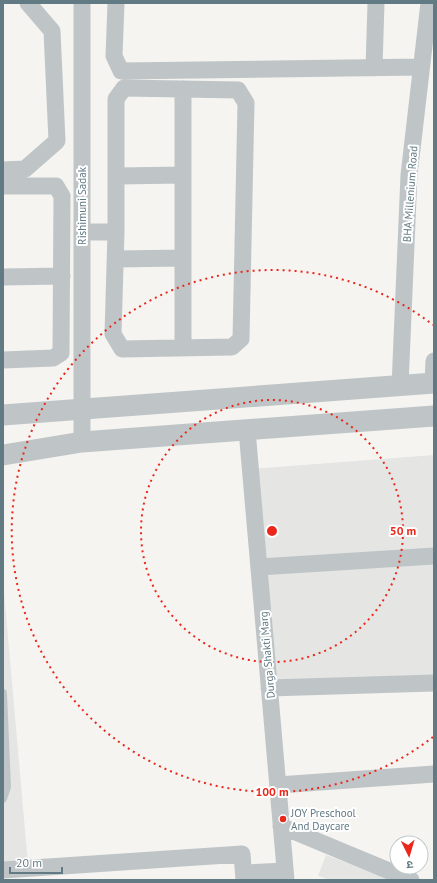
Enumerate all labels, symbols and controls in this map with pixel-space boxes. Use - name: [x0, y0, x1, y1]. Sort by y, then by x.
- street label: BHA Millenium Road: [400, 145, 420, 243]
- street label: Rishimuni Sadak: [75, 166, 89, 245]
- text: 50 m: [390, 523, 416, 538]
- centre of rings: [265, 524, 279, 538]
- street label: Durga Shakti Marg: [256, 611, 278, 699]
- text: 100 m: [255, 784, 289, 799]
- place label: JOY Preschool And Daycare: [290, 806, 357, 833]
- marker: JOY Preschool And Daycare: [278, 814, 288, 824]
- north arrow: [389, 835, 429, 875]
- scale bar: [10, 849, 62, 875]
- text: 20 m: [16, 855, 42, 870]
- text: उ: [405, 858, 414, 872]

